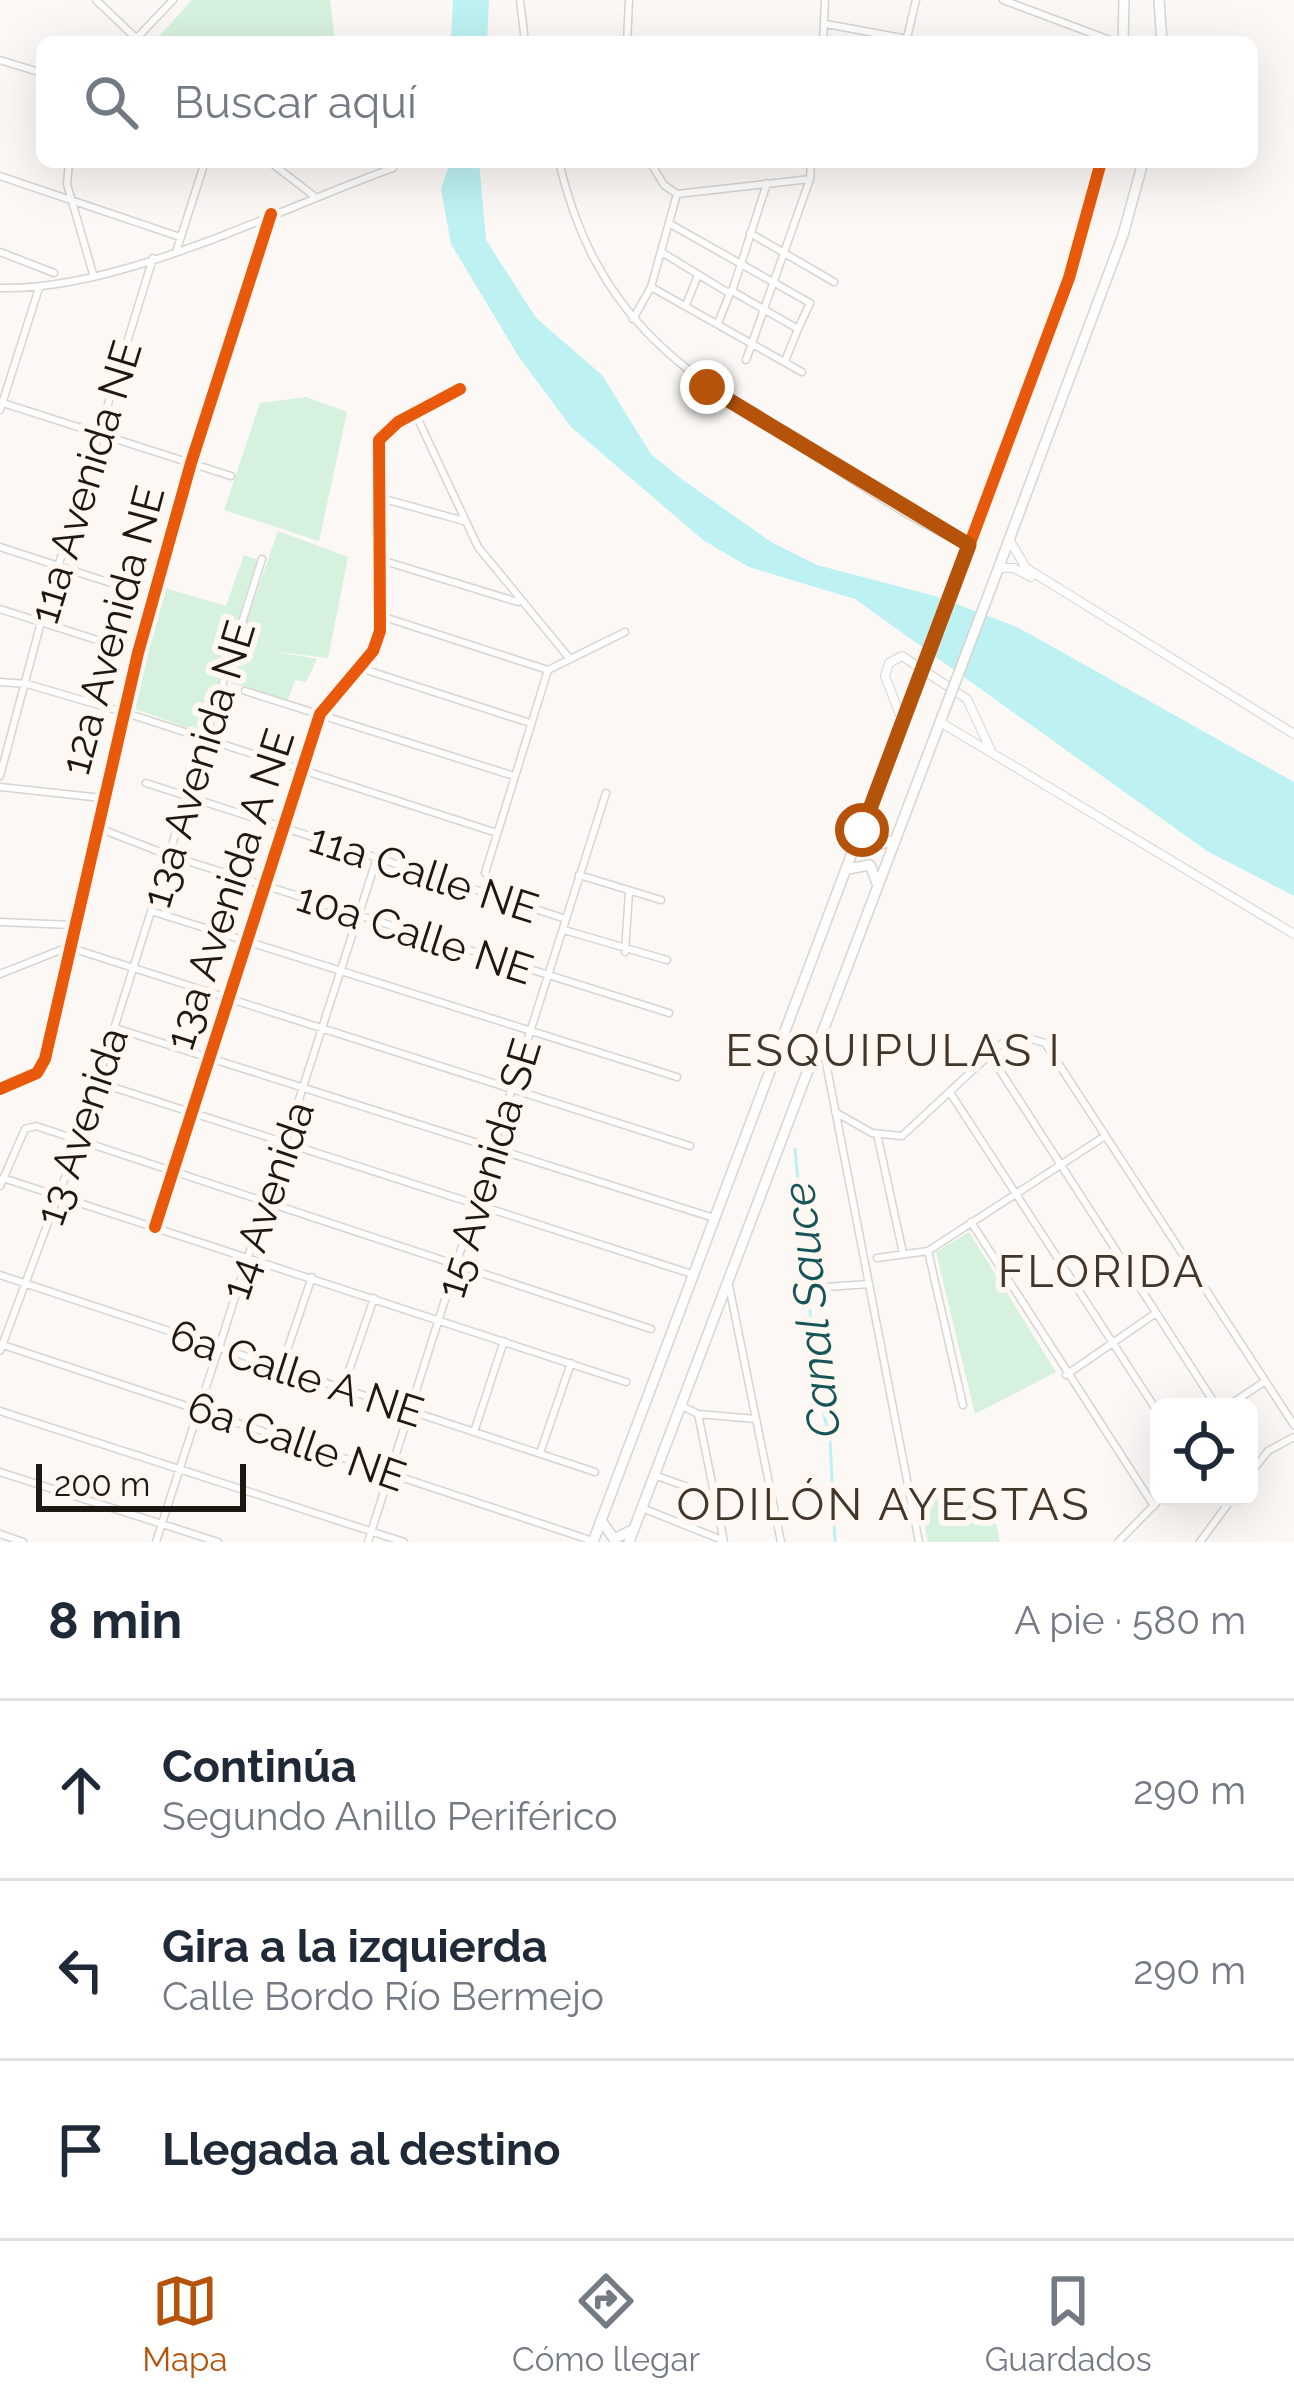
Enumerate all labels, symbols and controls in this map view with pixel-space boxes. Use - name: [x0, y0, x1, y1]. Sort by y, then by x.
- search box: [36, 36, 1258, 168]
- icon: search: [78, 69, 144, 135]
- text: Buscar aquí: [174, 76, 417, 129]
- street label: 11a Avenida NE: [19, 335, 152, 629]
- route end: [680, 360, 734, 414]
- street label: 12a Avenida NE: [50, 480, 175, 780]
- street label: 13a Avenida NE: [132, 615, 265, 913]
- street label: 13a Avenida A NE: [155, 723, 304, 1055]
- route start: [835, 803, 889, 857]
- street label: 11a Calle NE: [303, 813, 544, 933]
- street label: 10a Calle NE: [291, 872, 539, 995]
- street label: 13 Avenida: [25, 1021, 138, 1231]
- district label: ESQUIPULAS I: [725, 1024, 1063, 1077]
- street label: 15 Avenida SE: [426, 1033, 551, 1303]
- street label: 14 Avenida: [211, 1095, 324, 1306]
- water label: Canal Sauce: [772, 1179, 851, 1440]
- district label: FLORIDA: [998, 1245, 1206, 1298]
- street label: 6a Calle A NE: [164, 1309, 430, 1437]
- street label: 6a Calle NE: [182, 1381, 412, 1502]
- map controls: [1150, 1398, 1258, 1506]
- button: locate: [1150, 1398, 1258, 1506]
- scale bar: [36, 1458, 246, 1511]
- text: 200 m: [54, 1465, 150, 1504]
- district label: ODILÓN AYESTAS: [677, 1478, 1091, 1531]
- text: 8 min: [48, 1590, 182, 1650]
- text: A pie · 580 m: [1014, 1597, 1246, 1643]
- text: Continúa: [162, 1740, 357, 1793]
- icon: ahead: [48, 1757, 114, 1823]
- text: 290 m: [1133, 1767, 1246, 1813]
- text: Segundo Anillo Periférico: [162, 1793, 617, 1839]
- text: Gira a la izquierda: [162, 1920, 548, 1973]
- icon: left: [48, 1937, 114, 2003]
- text: 290 m: [1133, 1947, 1246, 1993]
- text: Calle Bordo Río Bermejo: [162, 1973, 604, 2019]
- icon: arrive: [48, 2117, 114, 2183]
- text: Llegada al destino: [162, 2123, 561, 2176]
- tab: Mapa: [142, 2268, 227, 2379]
- tab: Cómo llegar: [512, 2268, 700, 2379]
- tab: Guardados: [985, 2268, 1152, 2379]

